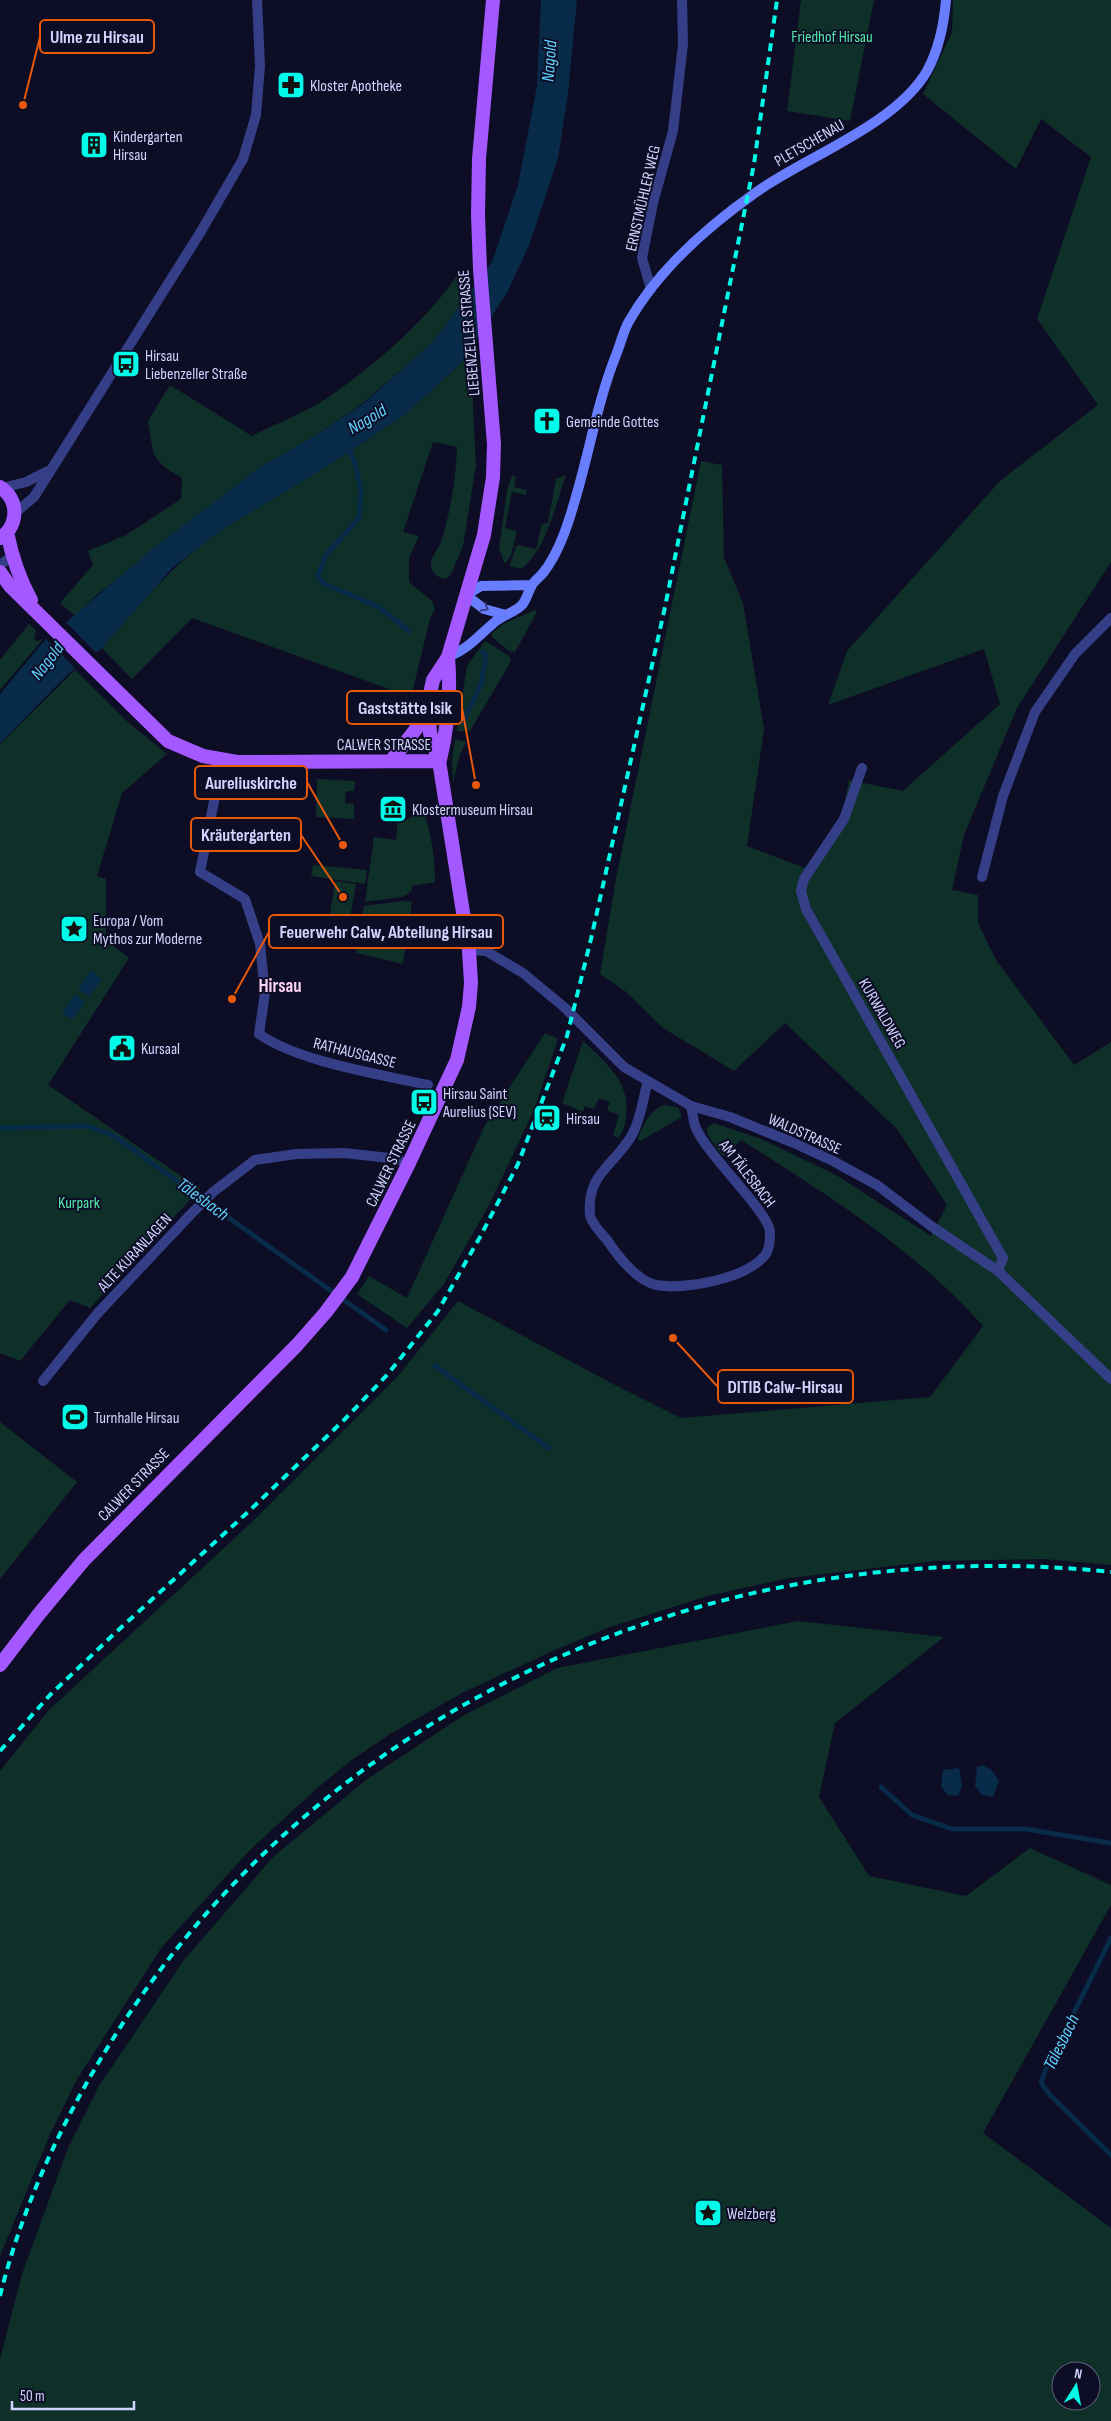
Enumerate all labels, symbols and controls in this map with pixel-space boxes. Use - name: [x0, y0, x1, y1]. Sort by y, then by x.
- callout: Ulme zu Hirsau: [40, 20, 154, 53]
- text: Ulme zu Hirsau: [50, 27, 144, 48]
- park label: Friedhof Hirsau: [791, 28, 873, 47]
- water label: Nagold: [538, 39, 561, 82]
- pharmacy icon: Kloster Apotheke: [276, 70, 306, 100]
- place label: Kloster Apotheke: [310, 77, 402, 96]
- street label: PLETSCHENAU: [771, 116, 848, 171]
- place label: Kindergarten Hirsau: [113, 128, 183, 165]
- building icon: Kindergarten Hirsau: [79, 130, 109, 160]
- street label: ERNSTMÜHLER WEG: [622, 143, 665, 253]
- street label: LIEBENZELLER STRASSE: [455, 269, 484, 397]
- place label: Hirsau Liebenzeller Straße: [145, 347, 247, 384]
- bus stop icon: Hirsau Liebenzeller Straße: [111, 349, 141, 379]
- water label: Nagold: [344, 399, 391, 439]
- church icon: Gemeinde Gottes: [532, 406, 562, 436]
- place label: Gemeinde Gottes: [566, 413, 659, 432]
- one-way arrow: [479, 602, 488, 612]
- water label: Nagold: [26, 638, 69, 684]
- callout: Gaststätte Isik: [347, 691, 462, 724]
- text: Gaststätte Isik: [358, 698, 453, 719]
- street label: CALWER STRASSE: [337, 736, 431, 755]
- callout: Aureliuskirche: [195, 766, 307, 799]
- text: Aureliuskirche: [204, 773, 297, 794]
- museum icon: Klostermuseum Hirsau: [378, 794, 408, 824]
- place label: Klostermuseum Hirsau: [412, 801, 533, 820]
- callout: Kräutergarten: [191, 818, 301, 851]
- text: Kräutergarten: [201, 825, 291, 846]
- place label: Europa / Vom Mythos zur Moderne: [93, 912, 202, 949]
- place icon: Europa / Vom Mythos zur Moderne: [59, 914, 89, 944]
- callout: Feuerwehr Calw, Abteilung Hirsau: [269, 915, 503, 948]
- text: Feuerwehr Calw, Abteilung Hirsau: [279, 922, 493, 943]
- district label: Hirsau: [258, 975, 302, 998]
- street label: KURWALDWEG: [854, 975, 909, 1052]
- public building icon: Kursaal: [107, 1033, 137, 1063]
- street label: RATHAUSGASSE: [311, 1034, 398, 1073]
- place label: Kursaal: [141, 1040, 180, 1059]
- place label: Hirsau Saint Aurelius (SEV): [442, 1085, 516, 1122]
- bus stop icon: Hirsau Saint Aurelius (SEV): [409, 1087, 439, 1117]
- station icon: Hirsau: [532, 1103, 562, 1133]
- place label: Hirsau: [566, 1110, 600, 1129]
- street label: WALDSTRASSE: [765, 1110, 844, 1159]
- street label: CALWER STRASSE: [362, 1117, 421, 1210]
- street label: AM TÄLESBACH: [714, 1136, 779, 1212]
- water label: Tälesbach: [173, 1174, 233, 1226]
- park label: Kurpark: [58, 1194, 100, 1213]
- street label: ALTE KURANLAGEN: [93, 1210, 176, 1297]
- callout: DITIB Calw-Hirsau: [718, 1370, 853, 1403]
- text: DITIB Calw-Hirsau: [727, 1377, 843, 1398]
- sports icon: Turnhalle Hirsau: [60, 1402, 90, 1432]
- place label: Turnhalle Hirsau: [94, 1409, 179, 1428]
- street label: CALWER STRASSE: [94, 1445, 174, 1526]
- water label: Tälesbach: [1039, 2011, 1084, 2073]
- place icon: Welzberg: [693, 2198, 723, 2228]
- place label: Welzberg: [727, 2205, 776, 2224]
- north arrow: [1051, 2361, 1101, 2411]
- text: N: [1073, 2365, 1084, 2383]
- scale bar: [12, 2378, 135, 2410]
- text: 50 m: [20, 2387, 45, 2406]

